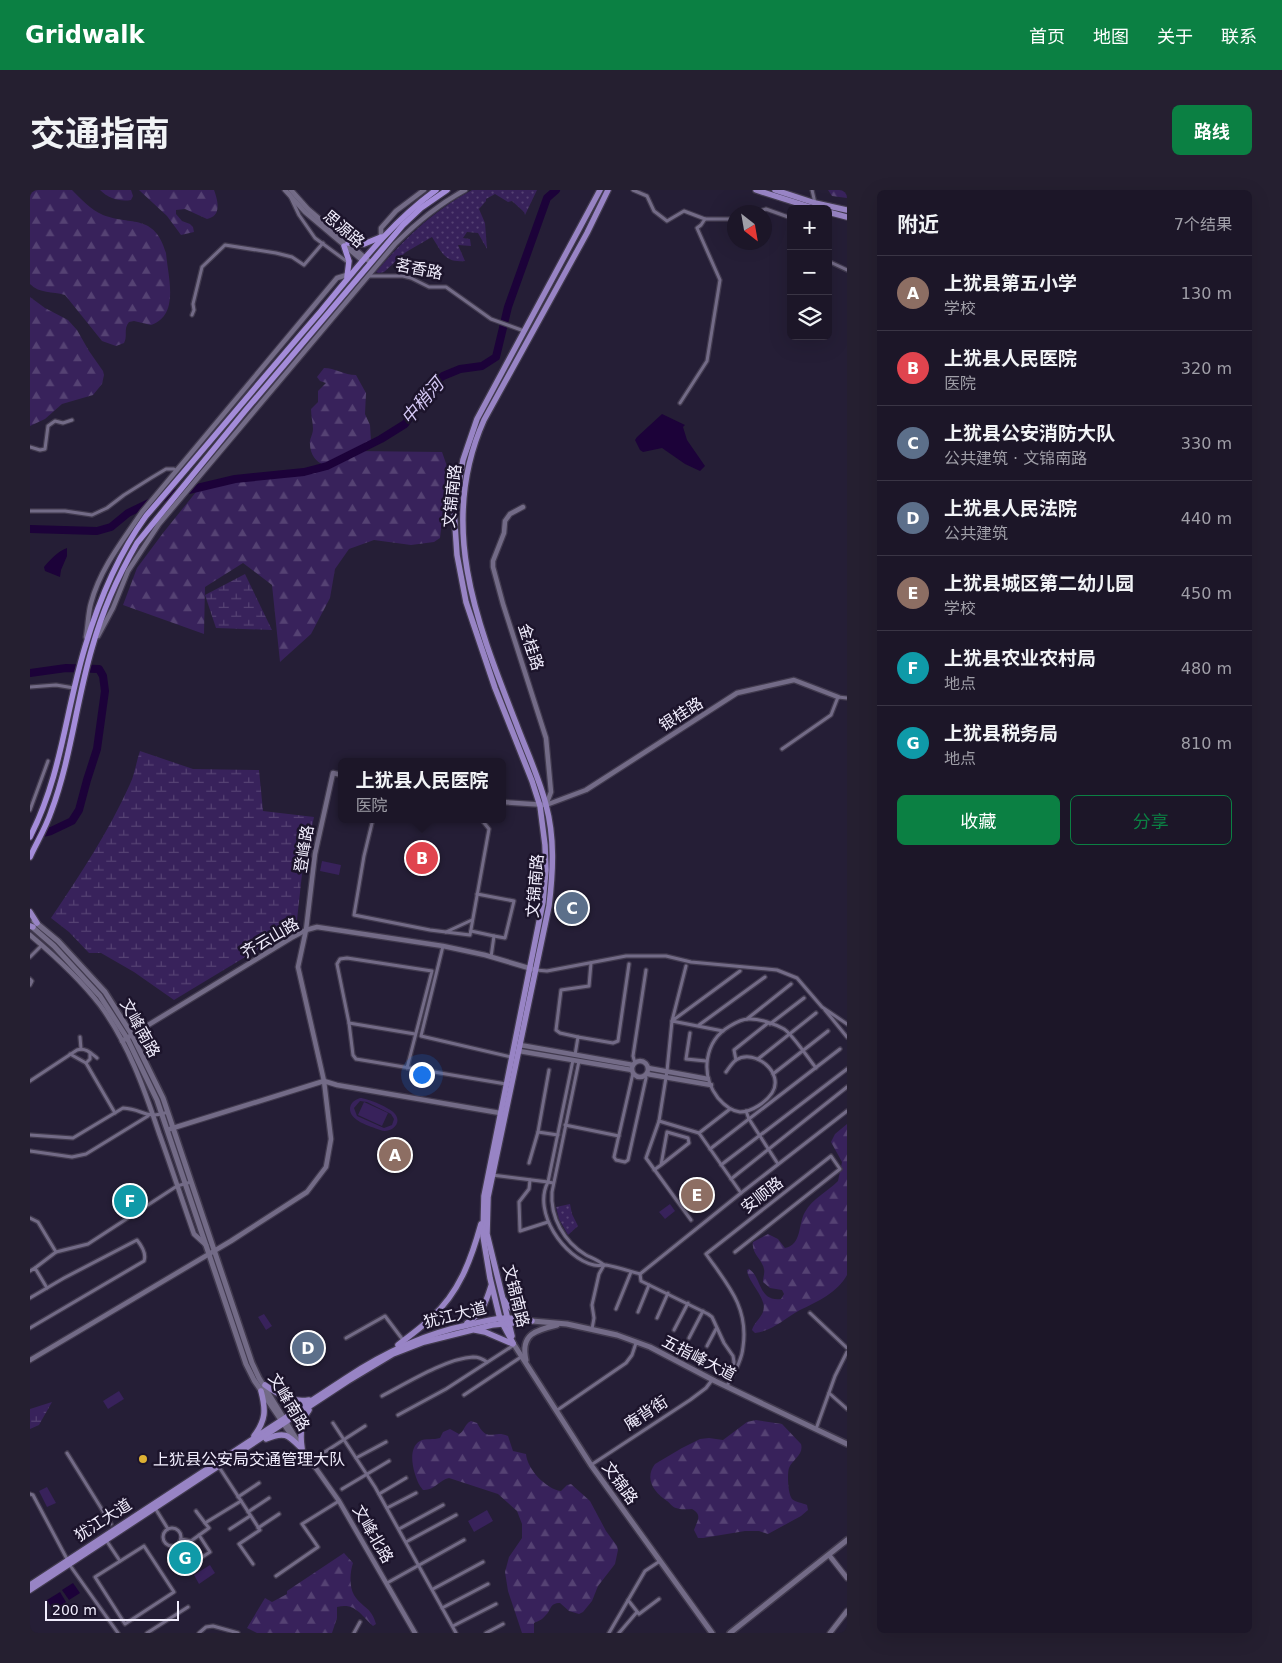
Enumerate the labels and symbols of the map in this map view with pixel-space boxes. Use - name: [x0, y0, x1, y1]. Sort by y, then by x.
- north arrow: [727, 205, 772, 250]
- street label: 思源路: [320, 206, 368, 252]
- street label: 茗香路: [394, 255, 444, 283]
- water label: 中稍河: [396, 371, 450, 428]
- street label: 文锦南路: [439, 463, 465, 529]
- street label: 金桂路: [515, 621, 547, 673]
- street label: 银桂路: [656, 693, 706, 735]
- street label: 登峰路: [291, 824, 317, 874]
- pin: B: [406, 839, 438, 877]
- street label: 文锦南路: [523, 853, 547, 919]
- pin: C: [556, 889, 588, 927]
- street label: 齐云山路: [238, 914, 302, 962]
- street label: 文峰南路: [116, 995, 164, 1061]
- your location: [409, 1062, 435, 1088]
- pin: A: [379, 1136, 411, 1174]
- street label: 安顺路: [737, 1173, 787, 1217]
- pin: E: [681, 1176, 713, 1214]
- pin: F: [114, 1182, 146, 1220]
- street label: 文锦南路: [499, 1263, 533, 1329]
- street label: 犹江大道: [422, 1298, 488, 1332]
- pin: D: [292, 1329, 324, 1367]
- street label: 五指峰大道: [659, 1331, 739, 1385]
- street label: 文峰南路: [264, 1370, 314, 1434]
- street label: 庵背街: [621, 1392, 671, 1434]
- place label: 上犹县公安局交通管理大队: [153, 1450, 345, 1469]
- marker: 上犹县公安局交通管理大队: [137, 1453, 149, 1465]
- street label: 文锦路: [598, 1458, 642, 1508]
- street label: 犹江大道: [71, 1495, 135, 1545]
- street label: 文峰北路: [349, 1502, 397, 1566]
- pin: G: [169, 1539, 201, 1577]
- scale bar: [45, 1598, 179, 1621]

